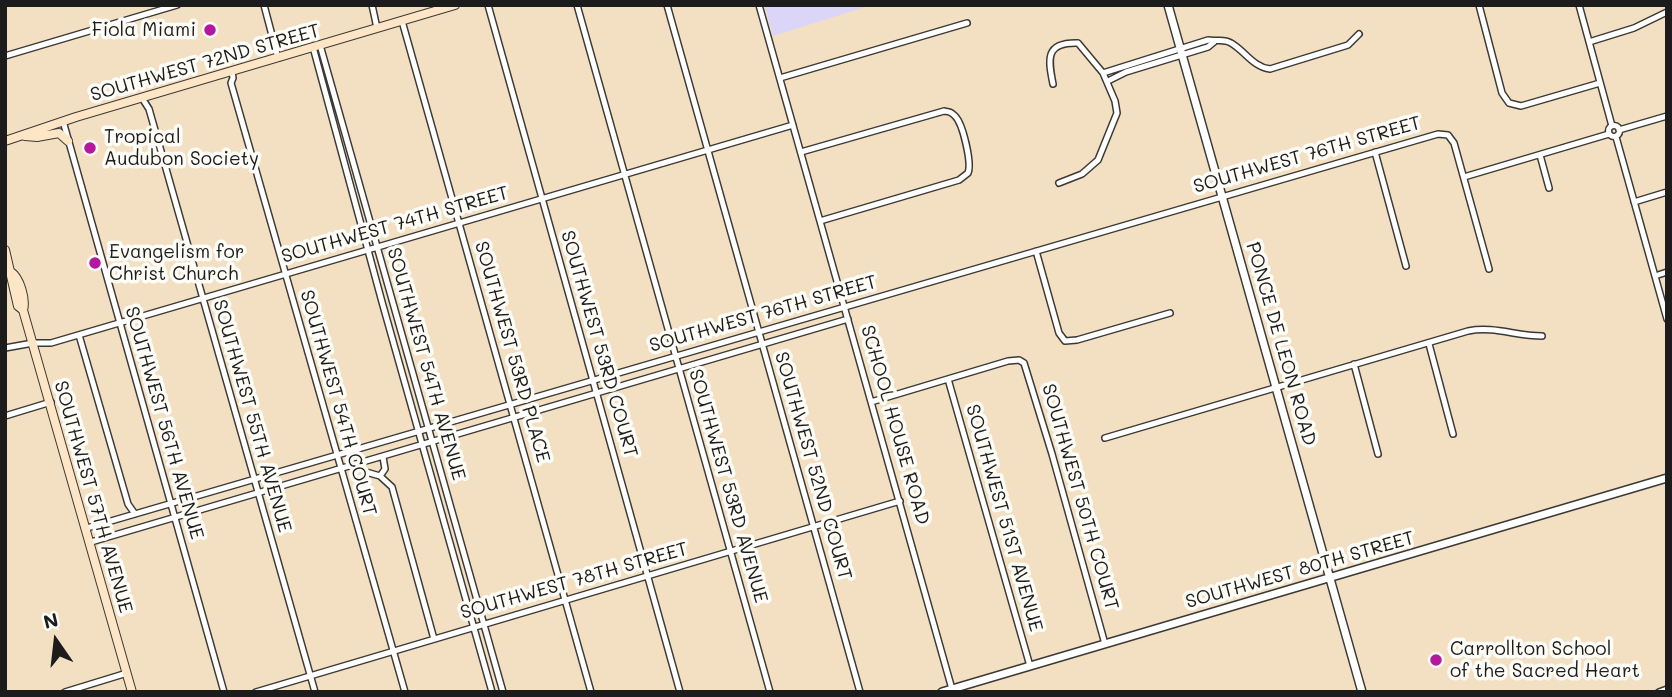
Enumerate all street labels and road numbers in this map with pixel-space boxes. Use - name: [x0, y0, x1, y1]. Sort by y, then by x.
- street label: SOUTHWEST 72ND STREET: [88, 19, 322, 107]
- street label: SOUTHWEST 76TH STREET: [1191, 112, 1423, 198]
- street label: SOUTHWEST 74TH STREET: [279, 182, 511, 268]
- street label: SOUTHWEST 53RD COURT: [556, 228, 642, 460]
- street label: SOUTHWEST 53RD PLACE: [469, 239, 555, 465]
- street label: PONCE DE LEON ROAD: [1241, 240, 1321, 448]
- street label: SOUTHWEST 54TH AVENUE: [382, 245, 470, 483]
- street label: SOUTHWEST 76TH STREET: [647, 271, 879, 357]
- street label: SOUTHWEST 54TH COURT: [295, 287, 381, 519]
- street label: SOUTHWEST 55TH AVENUE: [208, 297, 296, 535]
- street label: SOUTHWEST 56TH AVENUE: [120, 304, 208, 542]
- street label: SCHOOL HOUSE ROAD: [856, 323, 934, 527]
- street label: SOUTHWEST 52ND COURT: [769, 349, 857, 583]
- street label: SOUTHWEST 53RD AVENUE: [684, 367, 772, 605]
- street label: SOUTHWEST 57TH AVENUE: [49, 378, 137, 616]
- street label: SOUTHWEST 50TH COURT: [1037, 381, 1123, 613]
- street label: SOUTHWEST 51ST AVENUE: [961, 402, 1047, 634]
- street label: SOUTHWEST 80TH STREET: [1183, 526, 1417, 614]
- street label: SOUTHWEST 78TH STREET: [458, 538, 690, 624]

